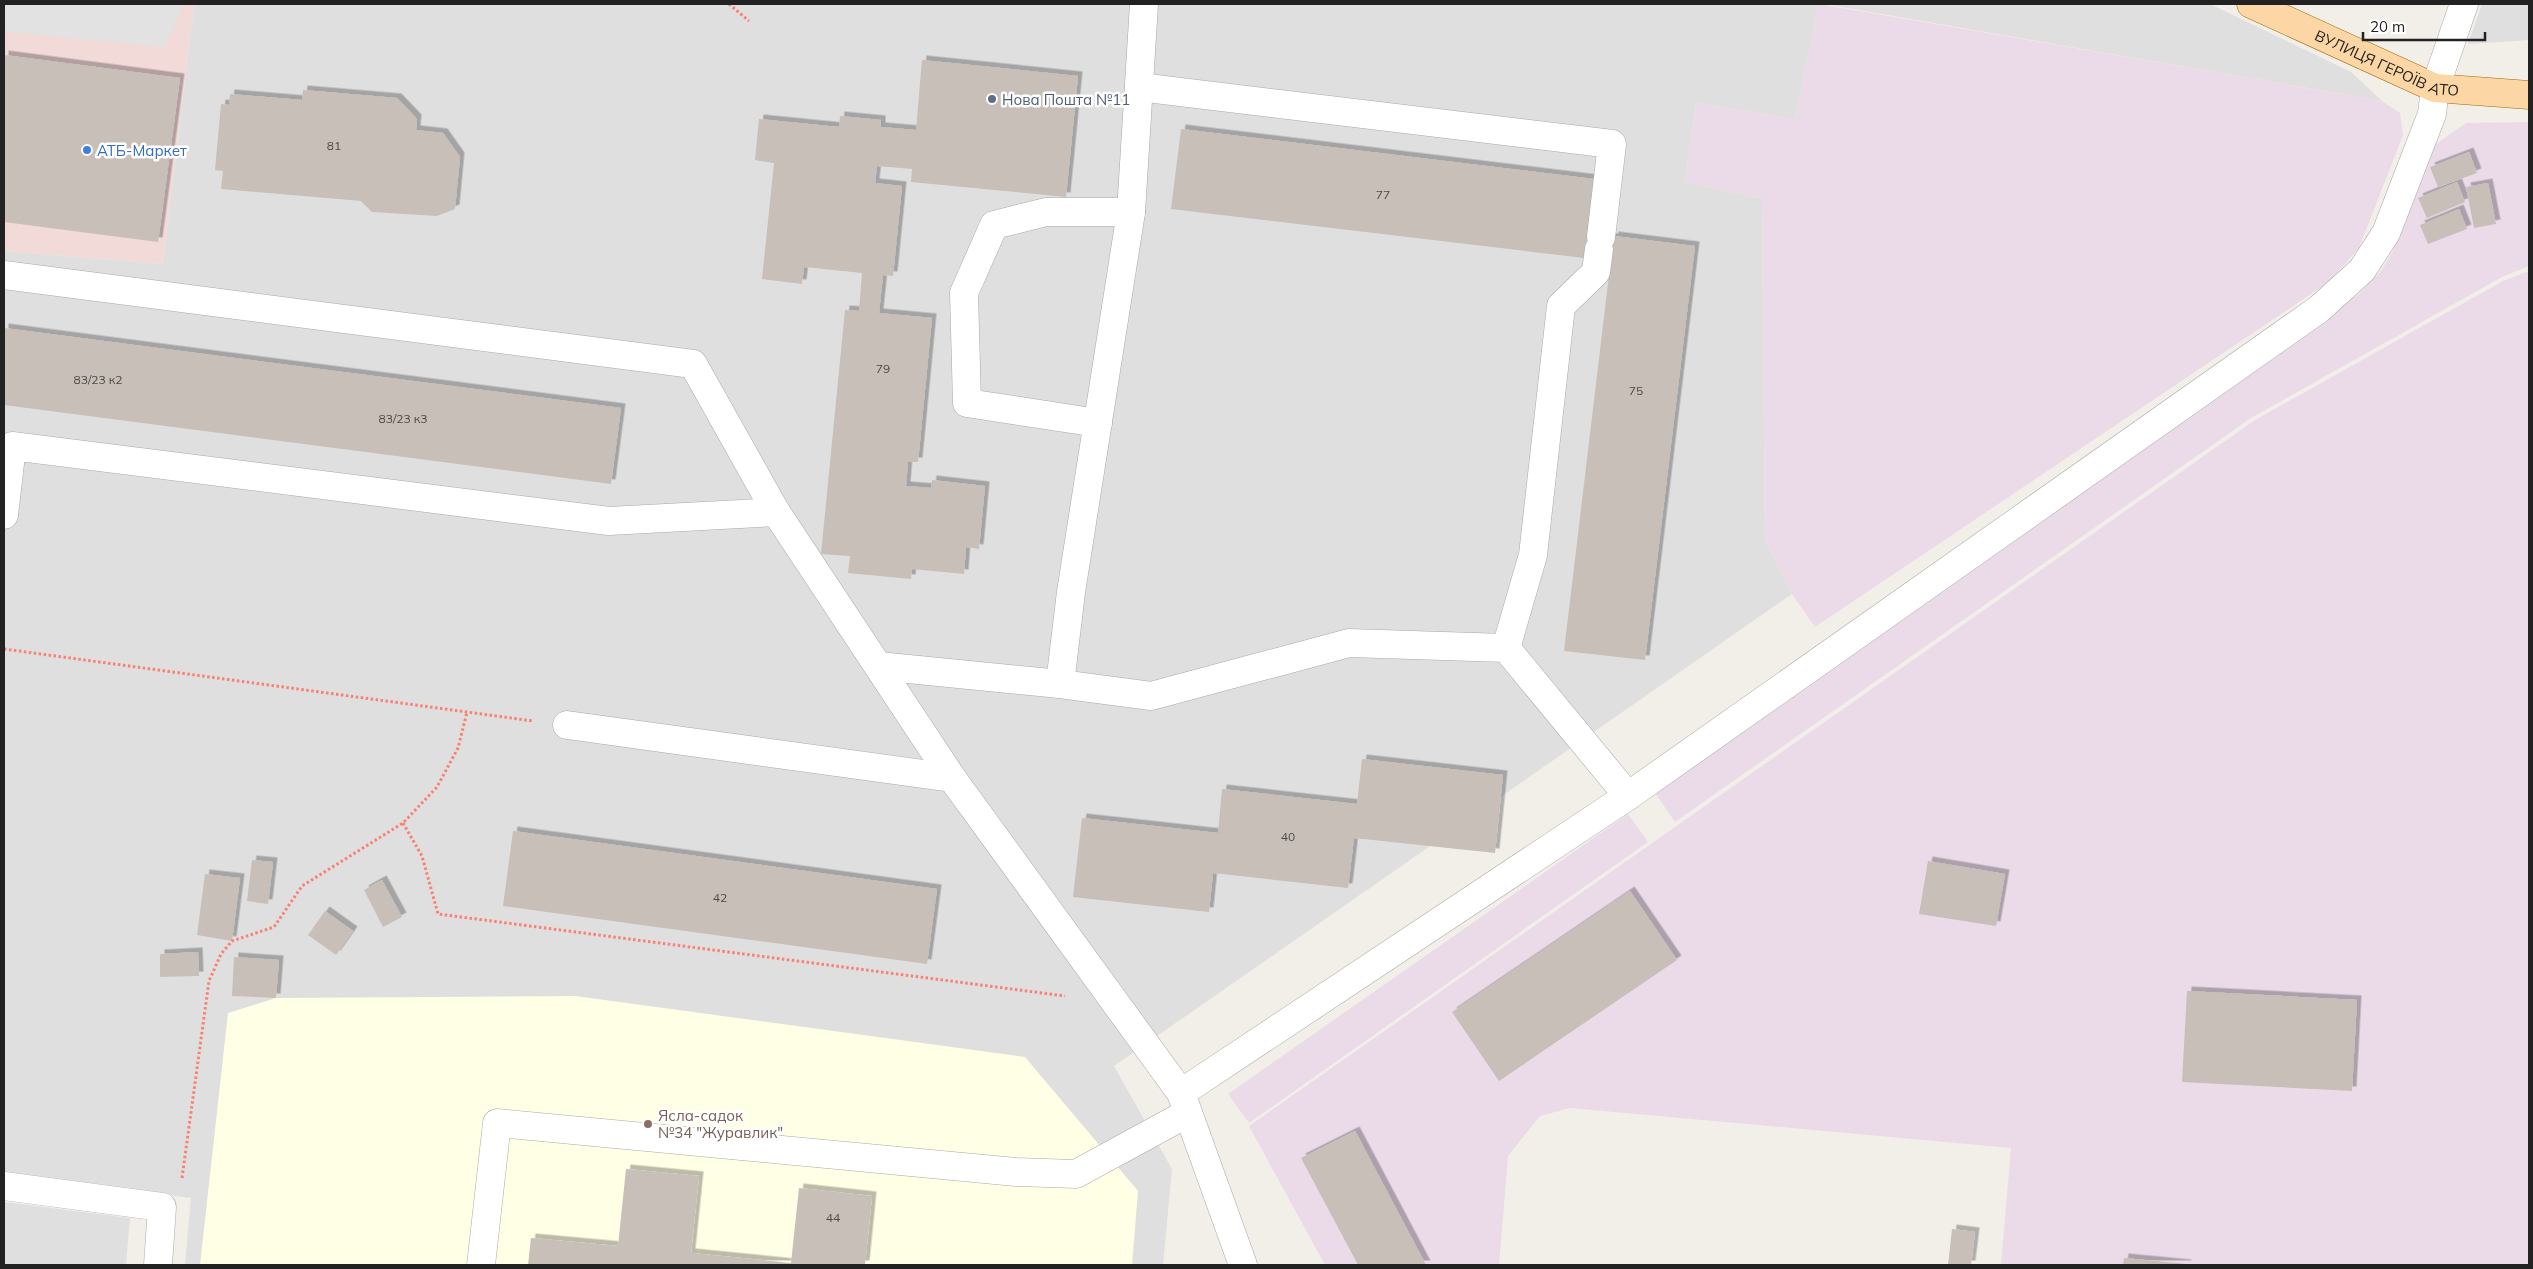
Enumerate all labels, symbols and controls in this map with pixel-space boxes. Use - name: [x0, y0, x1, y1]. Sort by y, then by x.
- scale bar: [2363, 10, 2486, 42]
- text: 20 m: [2370, 17, 2405, 36]
- street label: ВУЛИЦЯ ГЕРОЇВ АТО: [2312, 25, 2460, 99]
- place label: Нова Пошта №11: [1002, 90, 1130, 109]
- marker: Нова Пошта №11: [986, 93, 998, 105]
- house number: 81: [327, 138, 341, 153]
- place label: АТБ-Маркет: [97, 141, 187, 160]
- marker: АТБ-Маркет: [81, 144, 93, 156]
- house number: 77: [1376, 187, 1390, 202]
- house number: 79: [876, 361, 890, 376]
- house number: 83/23 к2: [73, 372, 123, 387]
- house number: 75: [1629, 383, 1643, 398]
- house number: 83/23 к3: [378, 411, 428, 426]
- house number: 40: [1281, 829, 1295, 844]
- house number: 42: [713, 890, 727, 905]
- place label: Ясла-садок №34 "Журавлик": [658, 1106, 783, 1142]
- marker: Ясла-садок №34 "Журавлик": [642, 1118, 654, 1130]
- house number: 44: [826, 1210, 840, 1225]

